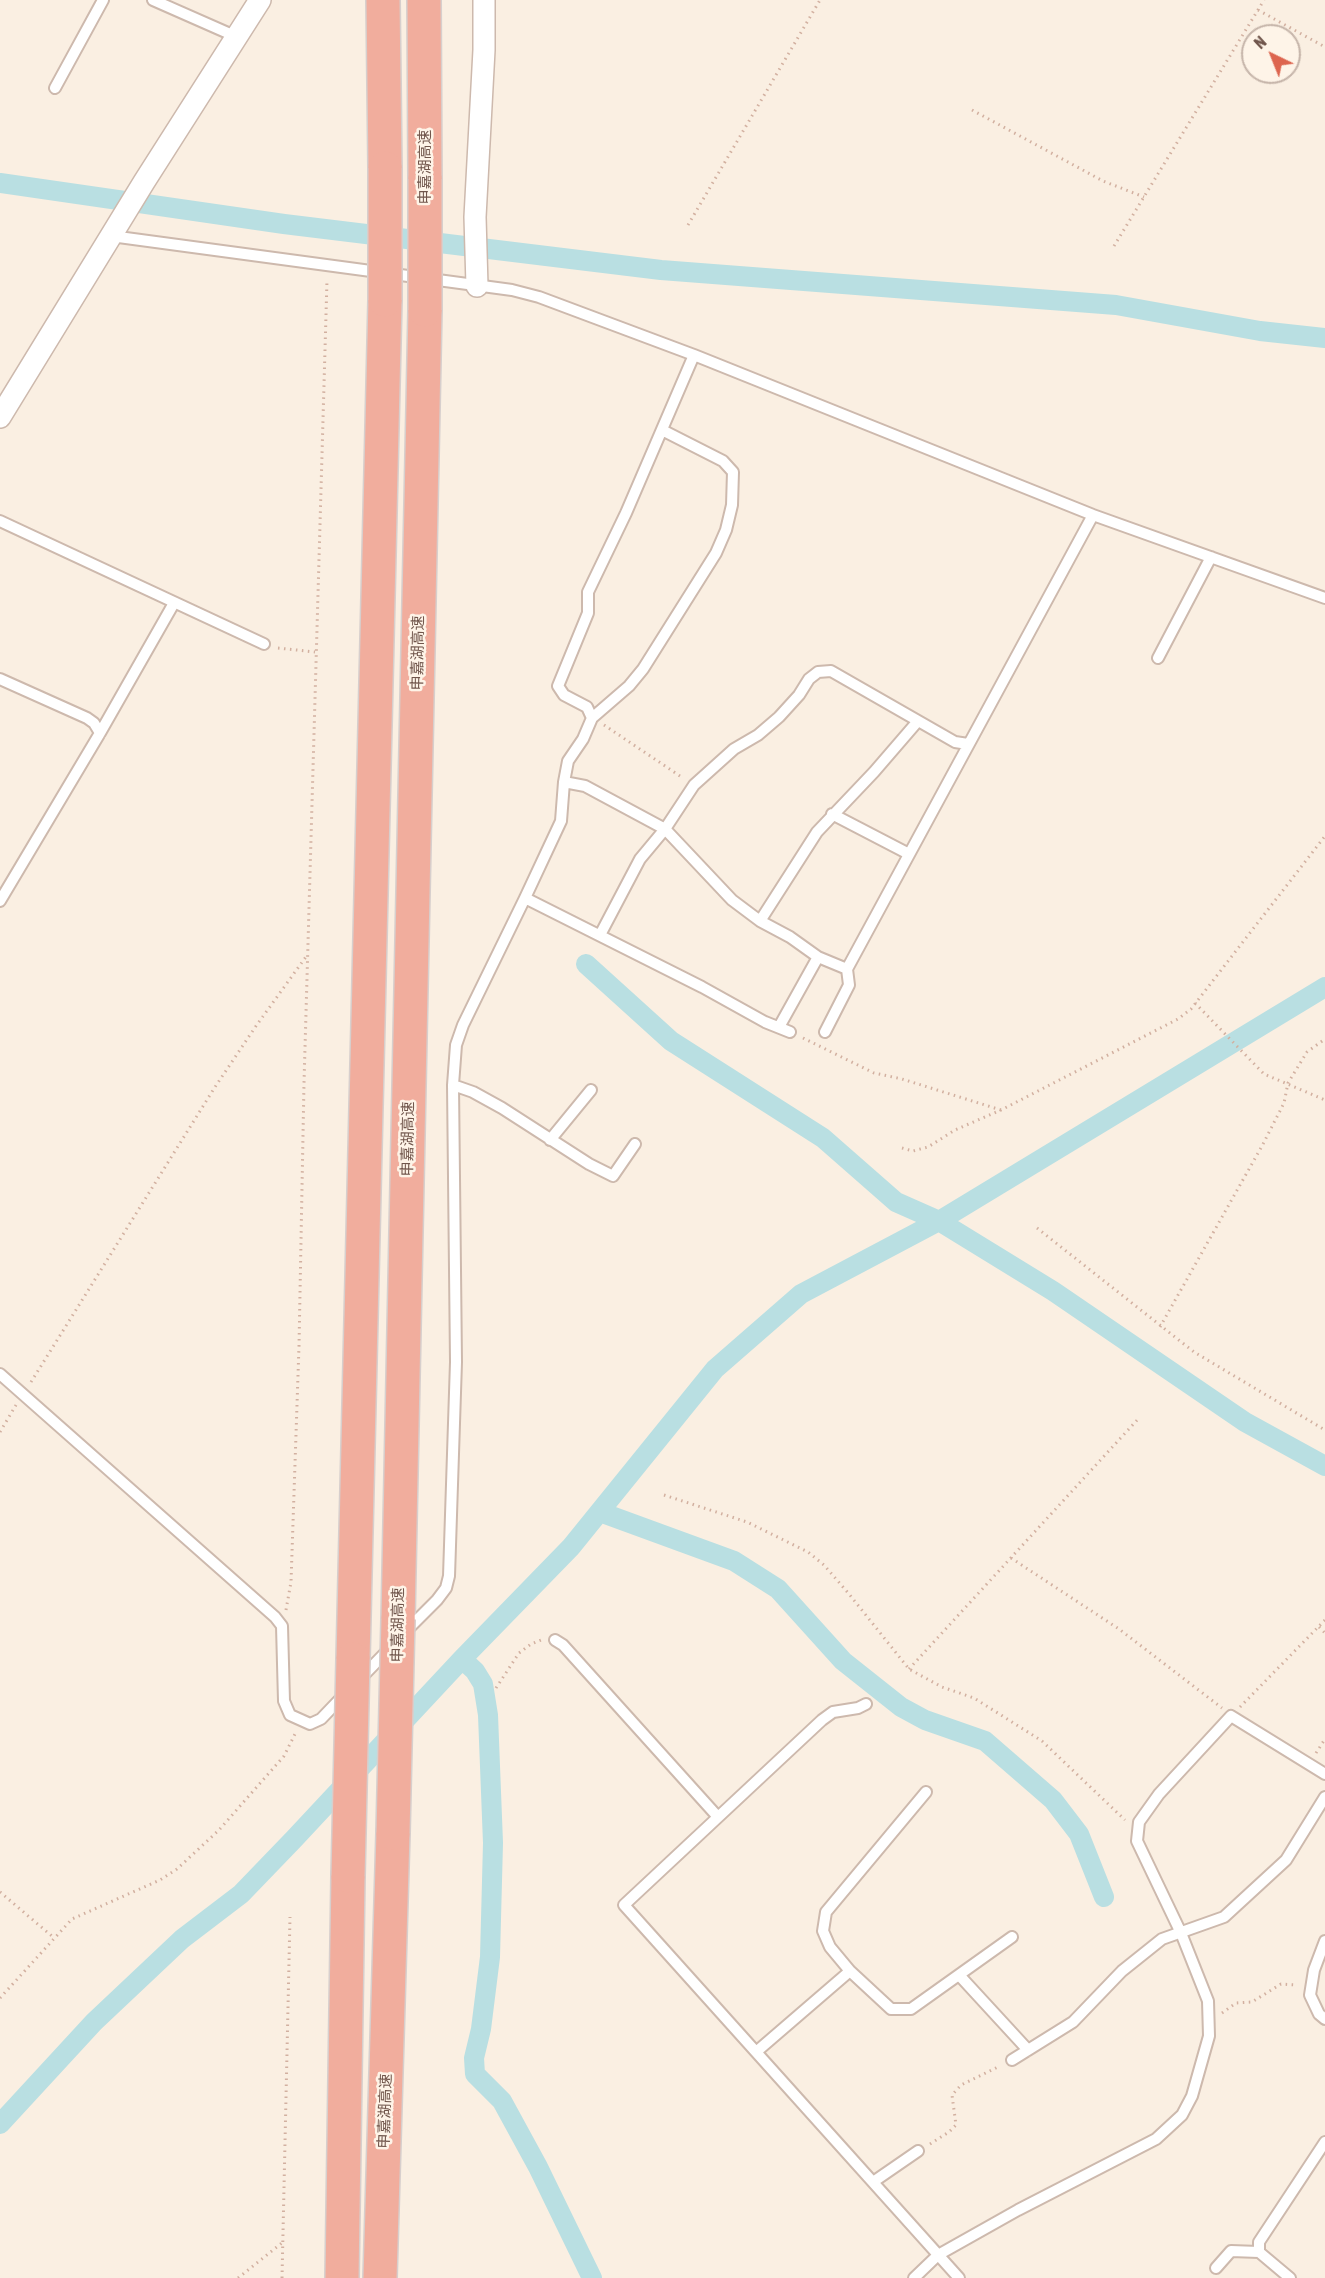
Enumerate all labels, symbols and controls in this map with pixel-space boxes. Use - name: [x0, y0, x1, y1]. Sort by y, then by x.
- north arrow: [1241, 24, 1301, 84]
- text: N: [1250, 32, 1270, 52]
- street label: 申嘉湖高速: [416, 130, 434, 204]
- street label: 申嘉湖高速: [408, 615, 428, 691]
- street label: 申嘉湖高速: [398, 1101, 418, 1177]
- street label: 申嘉湖高速: [388, 1587, 408, 1663]
- street label: 申嘉湖高速: [375, 2073, 395, 2149]

